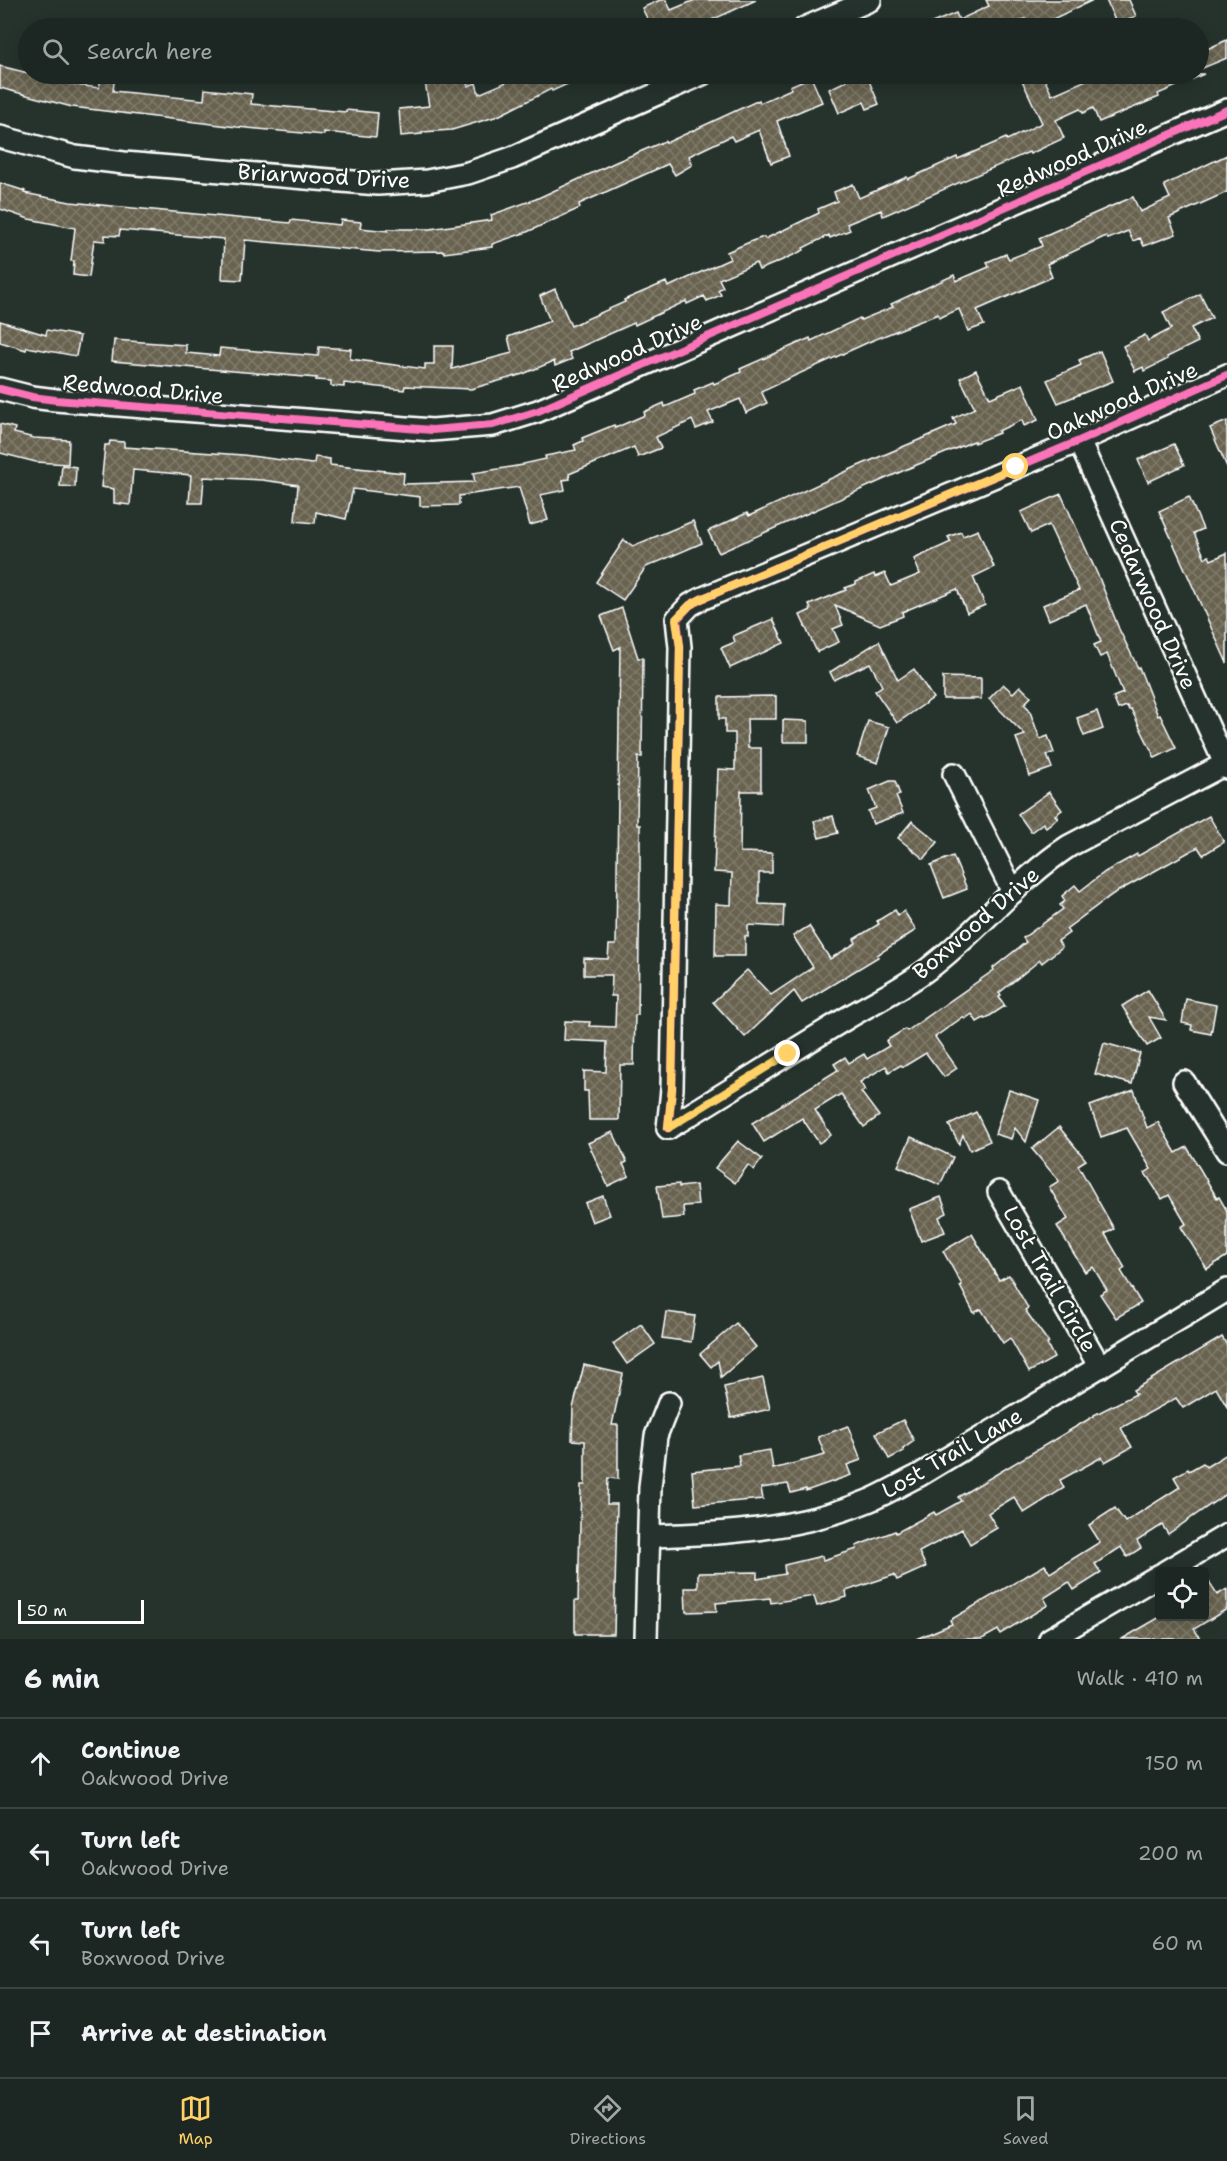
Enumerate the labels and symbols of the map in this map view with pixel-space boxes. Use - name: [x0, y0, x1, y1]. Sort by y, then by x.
- street label: Redwood Drive: [992, 112, 1152, 204]
- street label: Briarwood Drive: [237, 157, 411, 195]
- street label: Redwood Drive: [547, 307, 707, 399]
- street label: Oakwood Drive: [1042, 355, 1202, 447]
- street label: Redwood Drive: [61, 368, 225, 410]
- route start: [1002, 453, 1028, 479]
- street label: Cedarwood Drive: [1102, 514, 1204, 694]
- street label: Boxwood Drive: [907, 860, 1045, 986]
- route end: [774, 1040, 800, 1066]
- street label: Lost Trail Circle: [996, 1200, 1104, 1358]
- street label: Lost Trail Lane: [876, 1401, 1028, 1505]
- scale bar: [18, 1597, 144, 1624]

